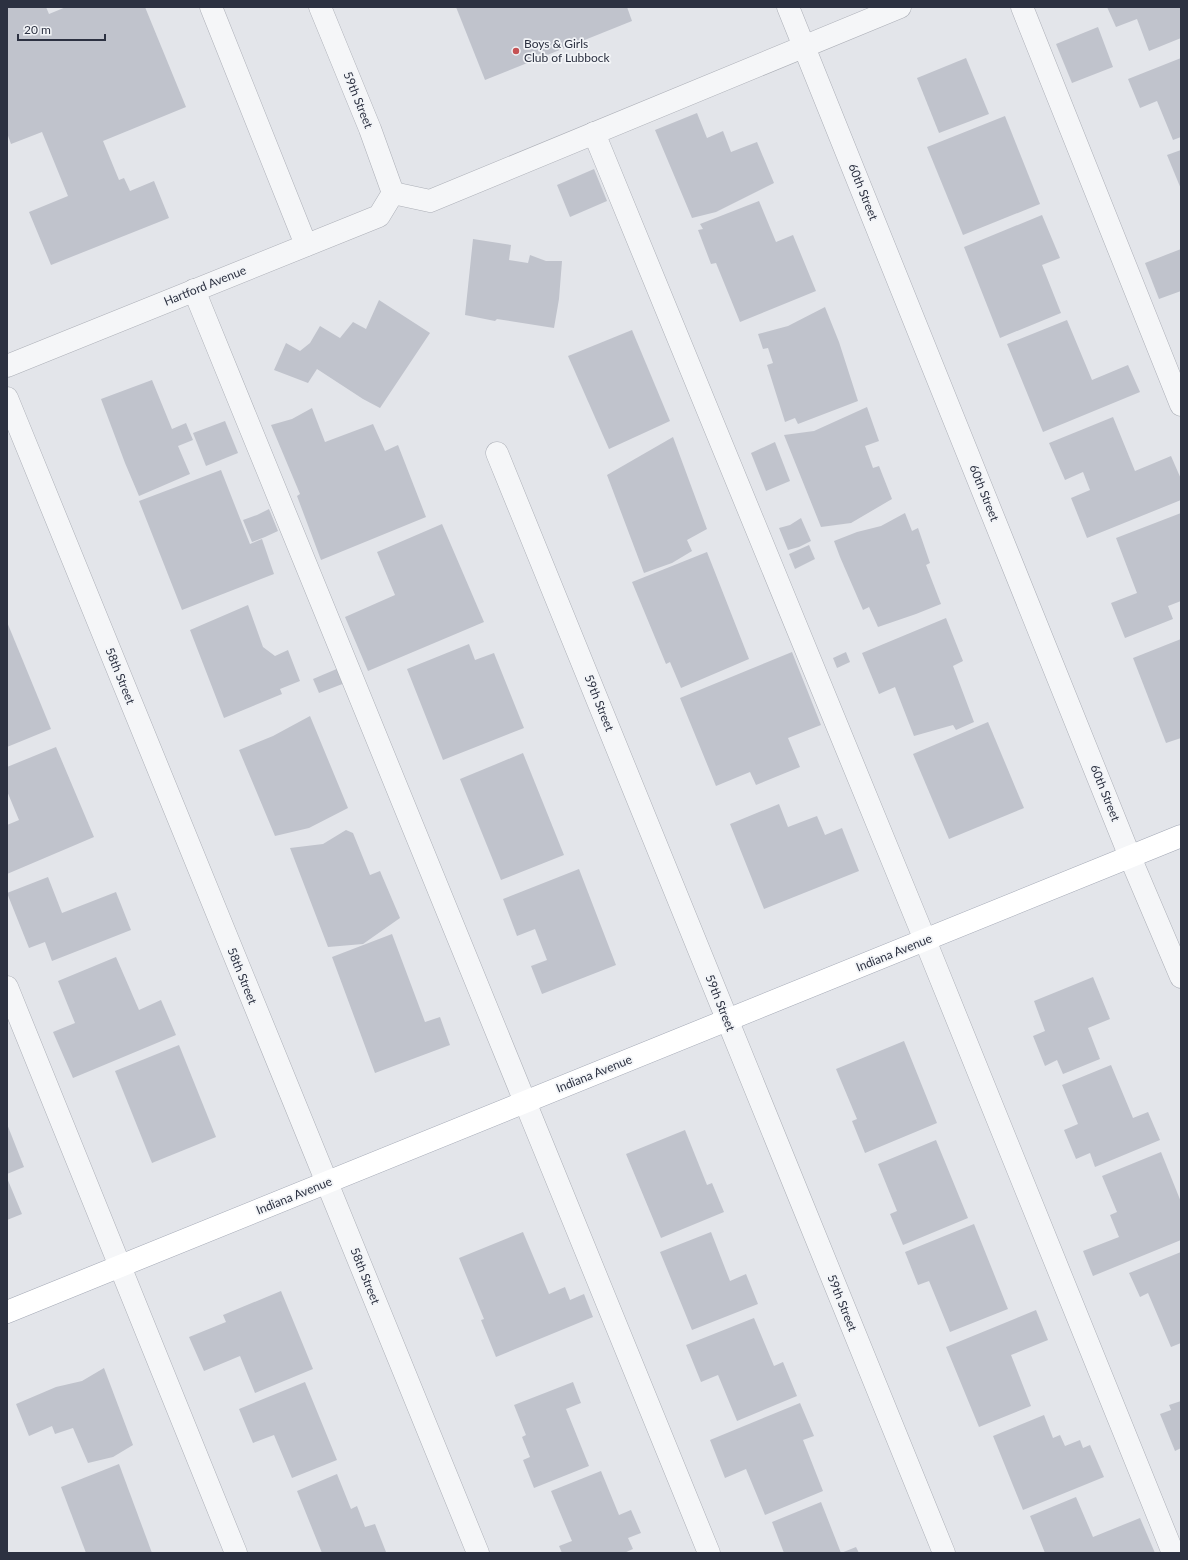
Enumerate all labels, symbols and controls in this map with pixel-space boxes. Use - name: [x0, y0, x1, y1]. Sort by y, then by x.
- scale bar: [18, 16, 105, 42]
- text: 20 m: [24, 22, 51, 37]
- place label: Boys & Girls Club of Lubbock: [524, 36, 611, 65]
- marker: Boys & Girls Club of Lubbock: [511, 46, 521, 56]
- street label: 59th Street: [340, 69, 377, 131]
- street label: 60th Street: [845, 161, 882, 223]
- street label: Hartford Avenue: [161, 262, 248, 309]
- street label: 60th Street: [966, 462, 1003, 524]
- street label: 58th Street: [102, 645, 139, 707]
- street label: 59th Street: [581, 672, 618, 734]
- street label: 60th Street: [1087, 762, 1124, 824]
- street label: Indiana Avenue: [854, 930, 934, 975]
- street label: 58th Street: [224, 945, 261, 1007]
- street label: 59th Street: [702, 972, 739, 1034]
- street label: Indiana Avenue: [554, 1051, 634, 1096]
- street label: Indiana Avenue: [254, 1173, 334, 1218]
- street label: 58th Street: [347, 1245, 384, 1307]
- street label: 59th Street: [824, 1272, 861, 1334]

